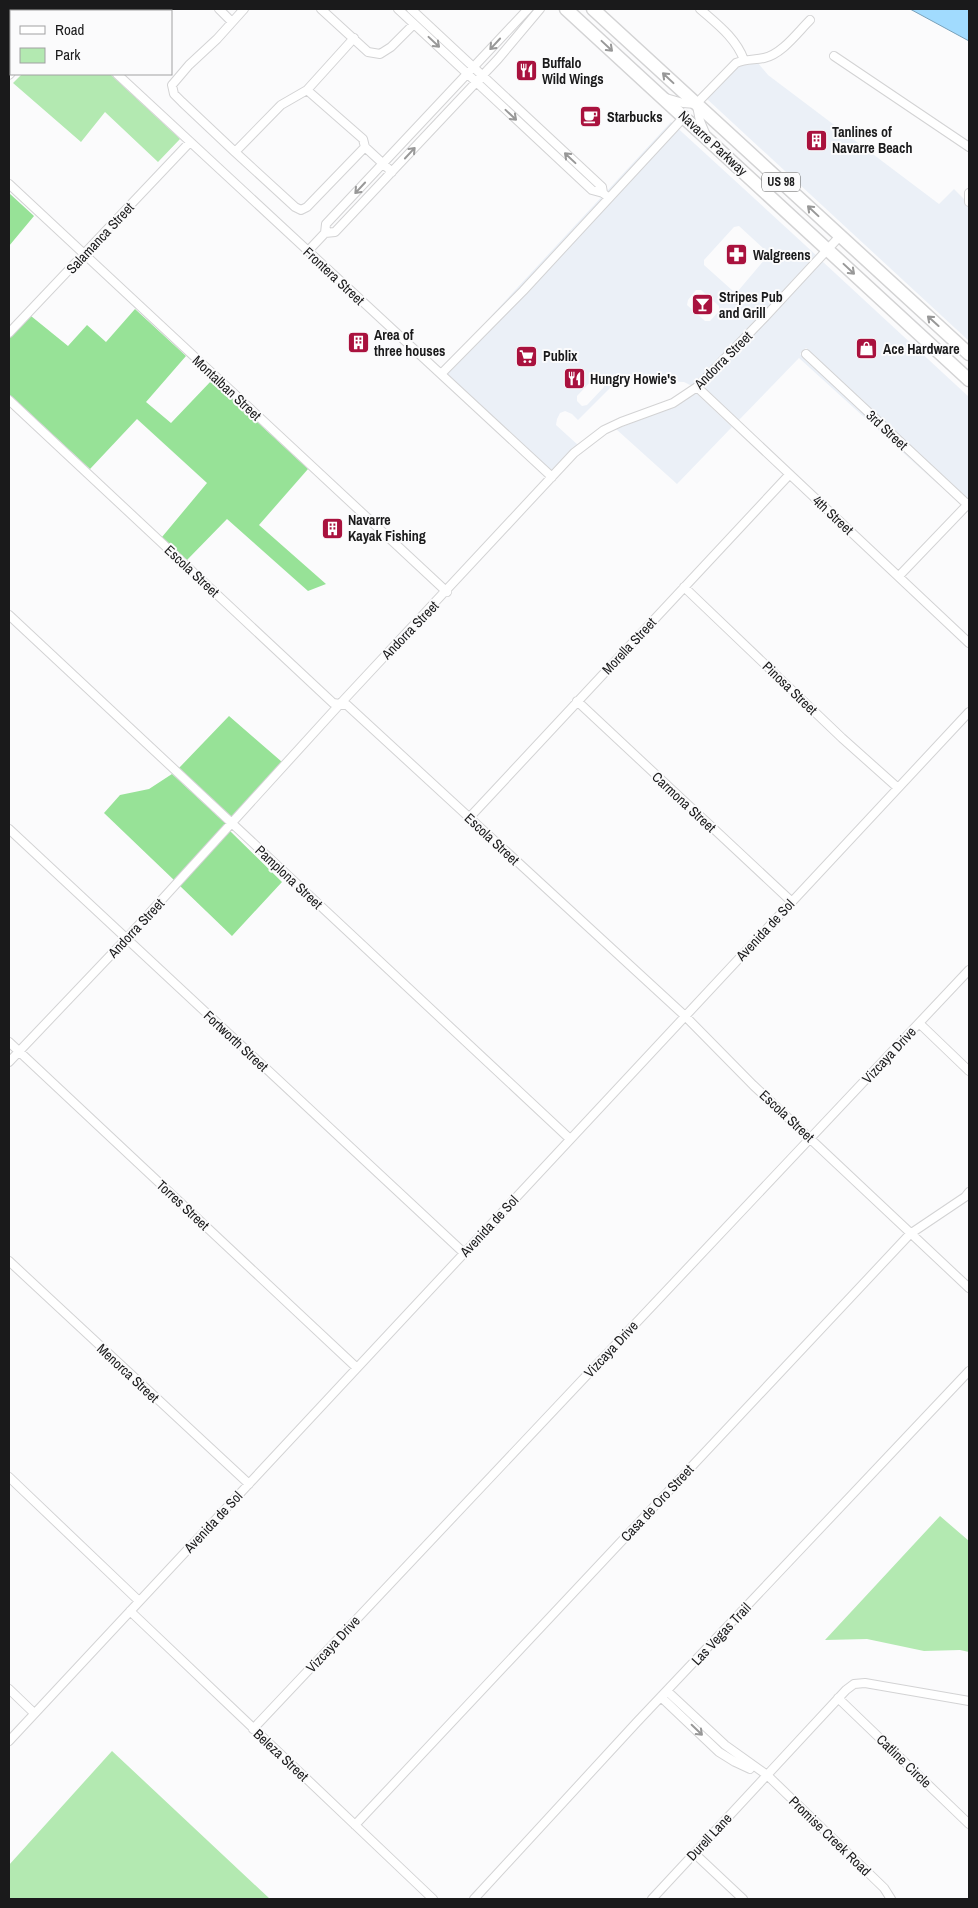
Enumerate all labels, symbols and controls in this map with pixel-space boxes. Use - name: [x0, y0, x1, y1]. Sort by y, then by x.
- legend: [10, 10, 172, 75]
- text: Road: [55, 19, 84, 40]
- one-way arrow: [427, 36, 440, 48]
- one-way arrow: [489, 38, 501, 51]
- one-way arrow: [600, 40, 613, 52]
- text: Park: [55, 44, 81, 65]
- place label: Buffalo Wild Wings: [542, 54, 604, 88]
- restaurant icon: Buffalo Wild Wings: [514, 59, 538, 83]
- one-way arrow: [662, 72, 674, 84]
- cafe icon: Starbucks: [579, 105, 603, 129]
- street label: Navarre Parkway: [675, 106, 752, 180]
- place label: Starbucks: [607, 108, 663, 126]
- one-way arrow: [505, 109, 518, 121]
- place label: Tanlines of Navarre Beach: [832, 123, 912, 157]
- building icon: Tanlines of Navarre Beach: [804, 128, 828, 152]
- one-way arrow: [404, 146, 416, 159]
- one-way arrow: [564, 152, 577, 164]
- road number: US 98: [762, 172, 800, 192]
- one-way arrow: [354, 182, 366, 195]
- street label: Salamanca Street: [62, 198, 138, 278]
- one-way arrow: [807, 205, 820, 217]
- street label: Frontera Street: [300, 243, 368, 309]
- pharmacy icon: Walgreens: [725, 243, 749, 267]
- place label: Walgreens: [753, 246, 811, 264]
- one-way arrow: [842, 263, 855, 275]
- place label: Stripes Pub and Grill: [719, 288, 783, 322]
- bar icon: Stripes Pub and Grill: [691, 293, 715, 317]
- one-way arrow: [927, 315, 940, 327]
- place label: Area of three houses: [374, 326, 445, 360]
- street label: Andorra Street: [690, 327, 756, 393]
- building icon: Area of three houses: [346, 331, 370, 355]
- shop icon: Ace Hardware: [855, 337, 879, 361]
- place label: Ace Hardware: [883, 340, 960, 358]
- supermarket icon: Publix: [515, 344, 539, 368]
- place label: Publix: [543, 347, 578, 365]
- street label: Montalban Street: [189, 352, 265, 424]
- restaurant icon: Hungry Howie's: [562, 367, 586, 391]
- place label: Hungry Howie's: [590, 370, 676, 388]
- street label: 3rd Street: [862, 406, 912, 454]
- street label: 4th Street: [809, 491, 857, 539]
- place label: Navarre Kayak Fishing: [348, 511, 426, 545]
- building icon: Navarre Kayak Fishing: [320, 516, 344, 540]
- street label: Escola Street: [161, 541, 223, 601]
- street label: Andorra Street: [377, 597, 442, 664]
- street label: Morella Street: [598, 614, 660, 678]
- street label: Pinosa Street: [759, 657, 821, 719]
- street label: Carmona Street: [648, 768, 720, 836]
- street label: Escola Street: [461, 809, 523, 869]
- street label: Pamplona Street: [252, 841, 326, 913]
- street label: Andorra Street: [103, 895, 168, 962]
- street label: Avenida de Sol: [731, 895, 798, 965]
- street label: Fortworth Street: [200, 1007, 272, 1075]
- street label: Vizcaya Drive: [858, 1023, 920, 1087]
- street label: Escola Street: [756, 1086, 818, 1146]
- street label: Torres Street: [153, 1176, 213, 1234]
- street label: Avenida de Sol: [455, 1191, 522, 1261]
- street label: Vizcaya Drive: [580, 1317, 642, 1381]
- street label: Menorca Street: [93, 1340, 163, 1406]
- street label: Casa de Oro Street: [617, 1461, 697, 1545]
- street label: Avenida de Sol: [179, 1487, 246, 1557]
- street label: Las Vegas Trail: [687, 1599, 755, 1669]
- street label: Vizcaya Drive: [302, 1612, 364, 1676]
- one-way arrow: [690, 1724, 703, 1736]
- street label: Beleza Street: [250, 1725, 312, 1785]
- street label: Catline Circle: [873, 1730, 935, 1792]
- street label: Promise Creek Road: [785, 1792, 875, 1880]
- street label: Durell Lane: [682, 1809, 736, 1865]

